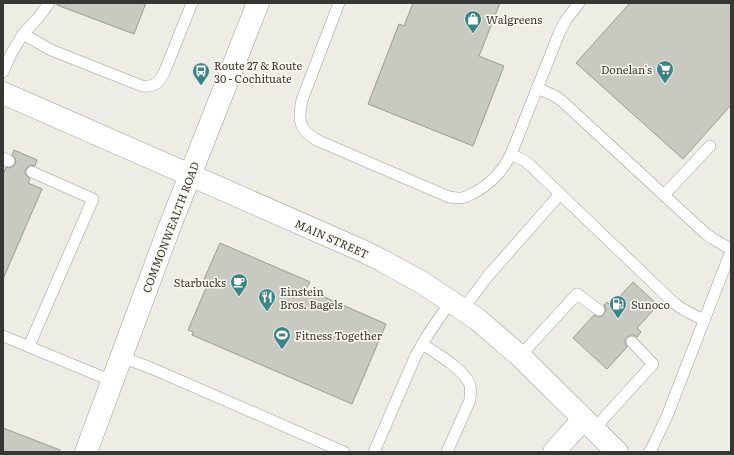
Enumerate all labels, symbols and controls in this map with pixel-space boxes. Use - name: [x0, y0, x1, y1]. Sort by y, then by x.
- shop icon: Walgreens: [463, 9, 483, 34]
- place label: Walgreens: [486, 11, 542, 27]
- place label: Route 27 & Route 30 - Cochituate: [214, 57, 302, 86]
- supermarket icon: Donelan's: [655, 59, 675, 84]
- bus stop icon: Route 27 & Route 30 - Cochituate: [191, 61, 211, 86]
- place label: Donelan's: [601, 61, 652, 77]
- street label: COMMONWEALTH ROAD: [138, 159, 202, 295]
- street label: MAIN STREET: [293, 215, 371, 261]
- cafe icon: Starbucks: [229, 272, 249, 297]
- place label: Starbucks: [174, 274, 226, 290]
- place label: Einstein Bros. Bagels: [280, 283, 343, 312]
- restaurant icon: Einstein Bros. Bagels: [257, 287, 277, 312]
- fuel station icon: Sunoco: [608, 294, 628, 319]
- place label: Sunoco: [631, 296, 670, 312]
- sports icon: Fitness Together: [272, 325, 292, 350]
- place label: Fitness Together: [295, 327, 383, 343]

